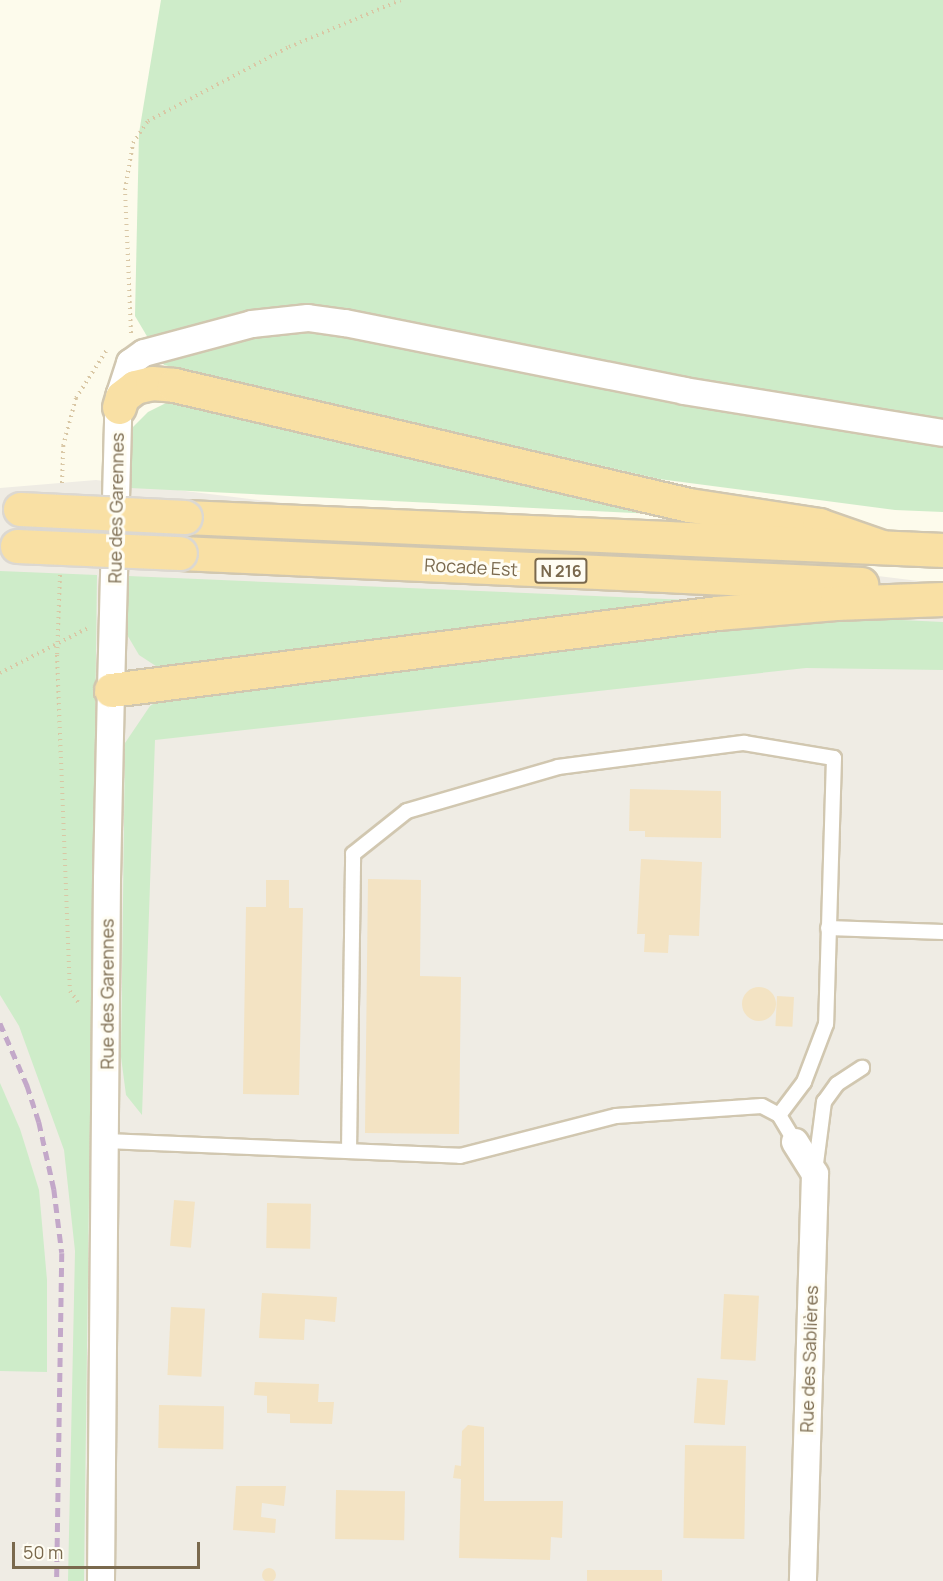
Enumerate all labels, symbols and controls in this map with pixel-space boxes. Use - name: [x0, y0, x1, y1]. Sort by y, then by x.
- street label: Rue des Garennes: [104, 432, 128, 584]
- street label: Rocade Est: [424, 554, 518, 580]
- road number: N 216: [534, 558, 588, 584]
- street label: Rue des Garennes: [96, 919, 118, 1069]
- street label: Rue des Sablières: [796, 1285, 822, 1433]
- scale bar: [15, 1530, 202, 1568]
- text: 50 m: [23, 1540, 63, 1564]

